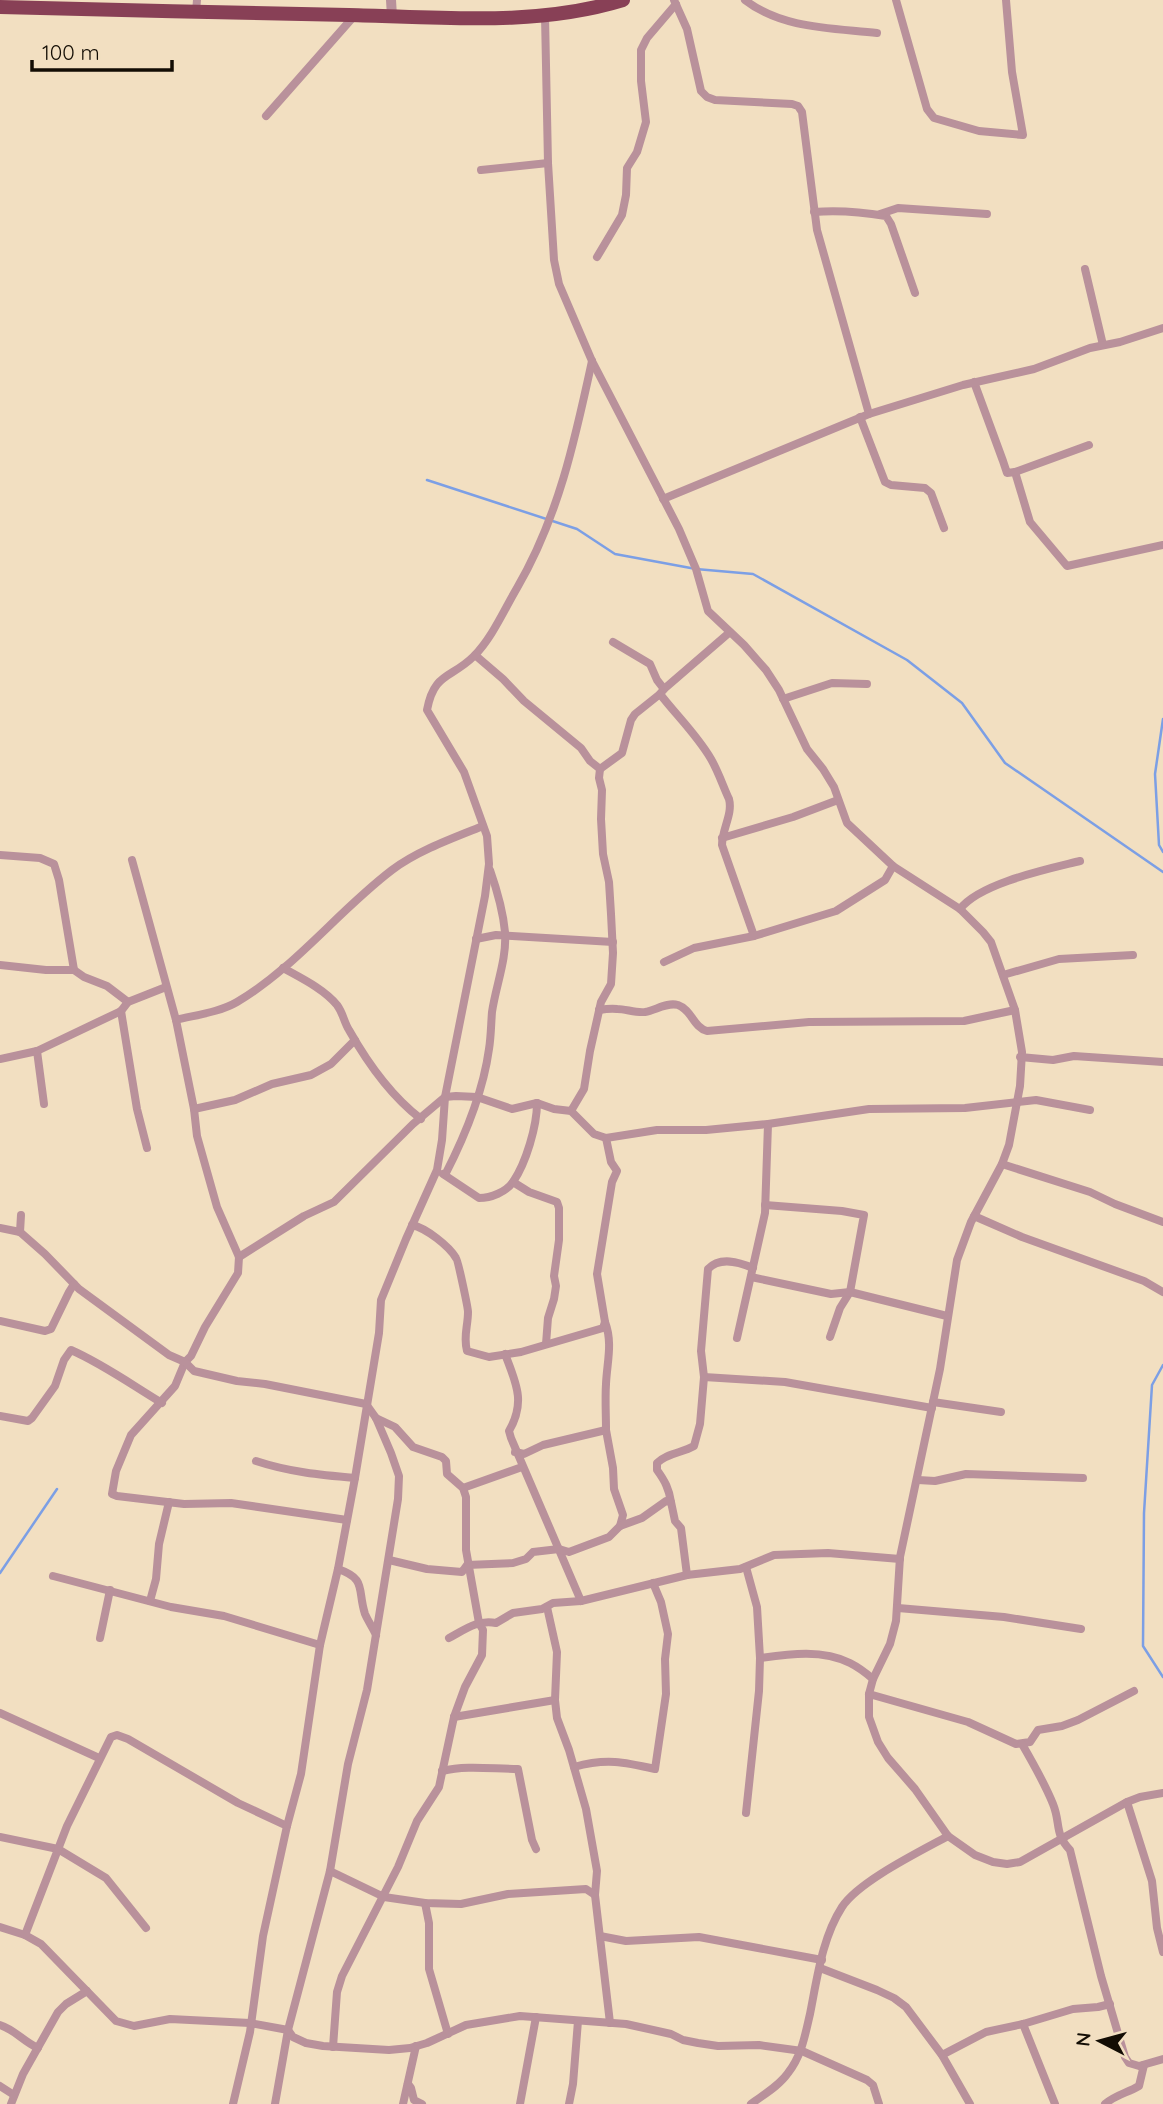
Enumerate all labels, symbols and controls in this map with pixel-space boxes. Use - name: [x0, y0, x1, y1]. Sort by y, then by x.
- scale bar: [32, 28, 172, 72]
- text: 100 m: [42, 39, 100, 65]
- north arrow: [1065, 2006, 1135, 2076]
- text: N: [1070, 2031, 1096, 2047]

